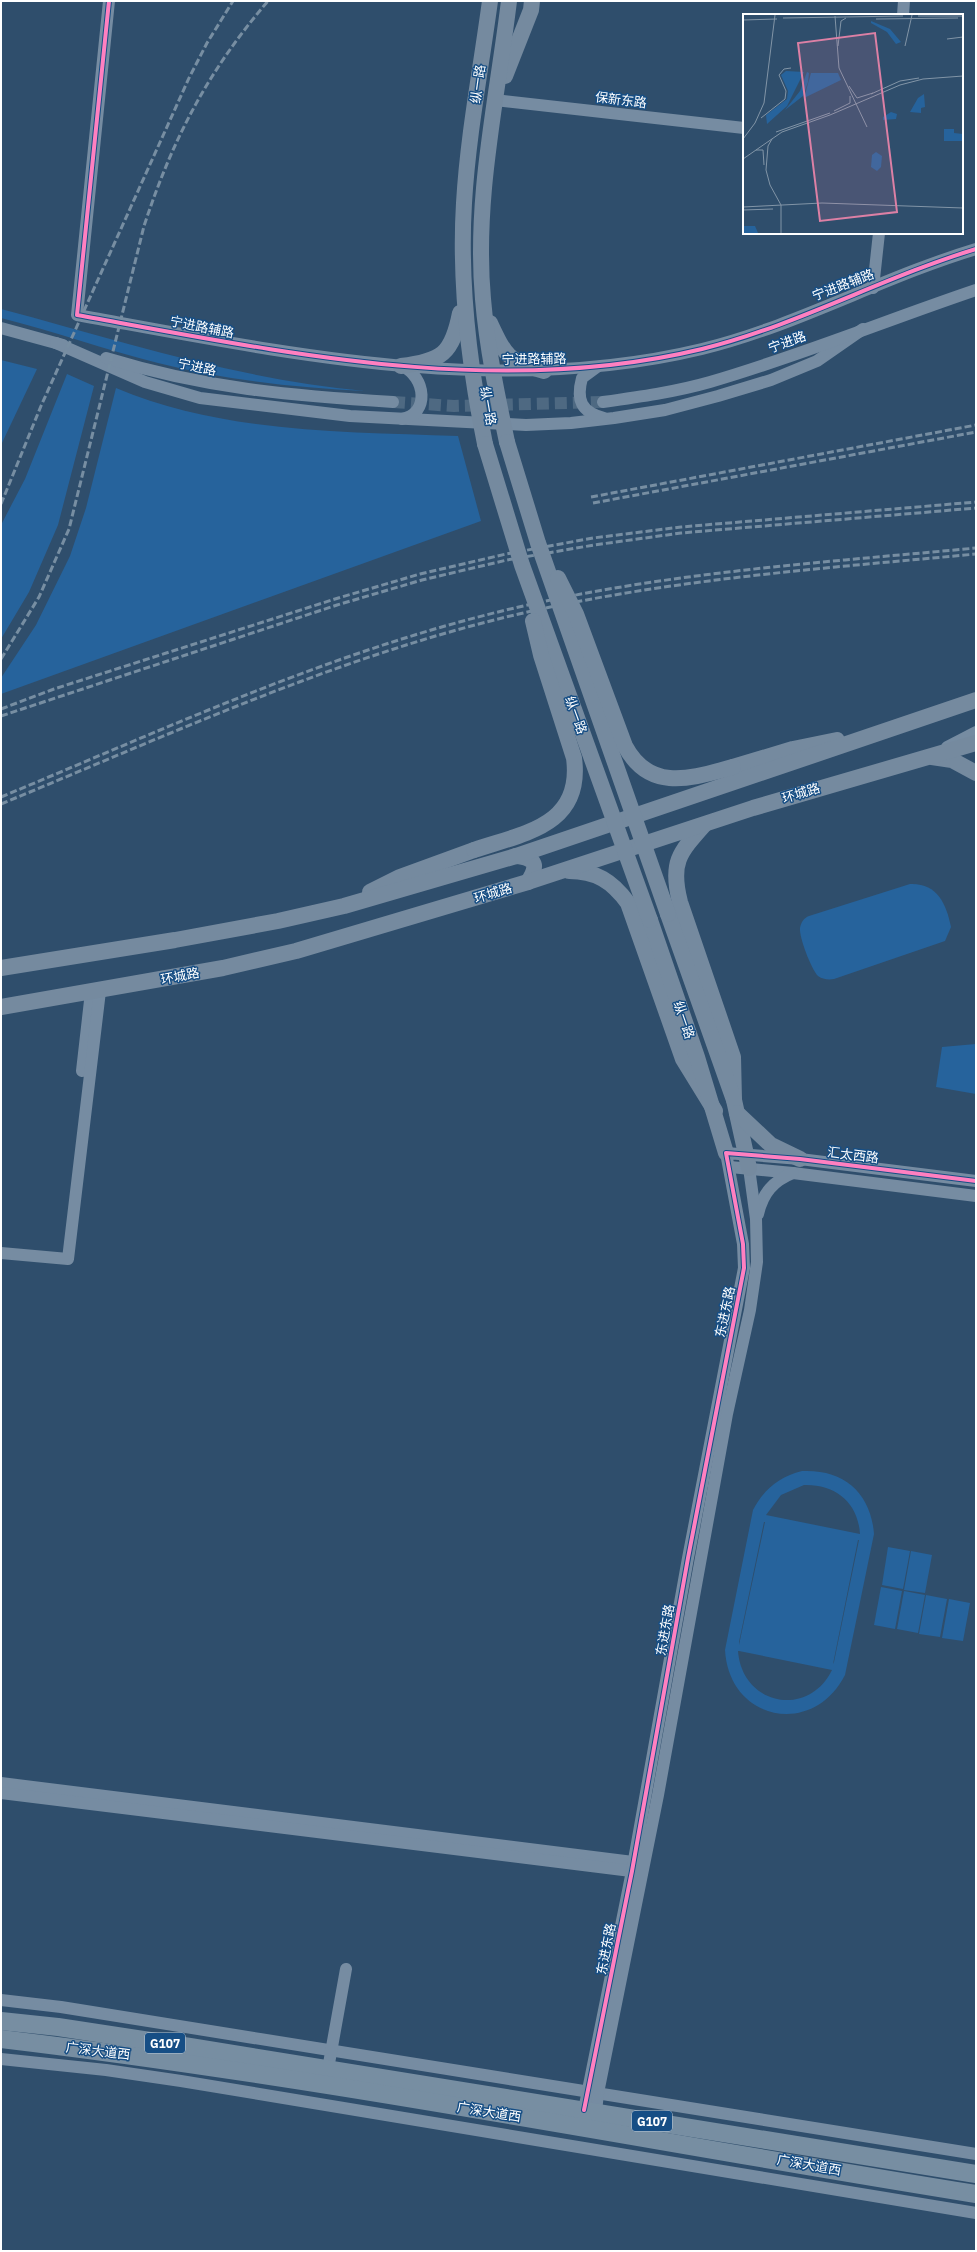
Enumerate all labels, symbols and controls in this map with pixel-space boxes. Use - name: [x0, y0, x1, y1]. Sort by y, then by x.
- inset map: [743, 14, 963, 234]
- street label: 纵一路: [467, 63, 489, 105]
- street label: 保新东路: [594, 88, 648, 112]
- street label: 宁进路辅路: [810, 265, 876, 305]
- street label: 宁进路辅路: [168, 312, 236, 342]
- street label: 宁进路: [766, 327, 808, 357]
- street label: 宁进路辅路: [501, 350, 567, 368]
- street label: 宁进路: [176, 355, 218, 379]
- street label: 纵一路: [476, 385, 500, 427]
- street label: 纵一路: [561, 694, 591, 736]
- street label: 环城路: [780, 779, 822, 807]
- street label: 环城路: [472, 879, 514, 907]
- street label: 环城路: [159, 964, 201, 988]
- street label: 纵一路: [670, 999, 698, 1041]
- street label: 汇太西路: [826, 1143, 880, 1167]
- street label: 东进东路: [711, 1285, 739, 1339]
- street label: 东进东路: [652, 1603, 678, 1657]
- street label: 东进东路: [593, 1922, 619, 1976]
- road number: G107: [145, 2033, 185, 2053]
- street label: 广深大道西: [65, 2039, 131, 2063]
- street label: 广深大道西: [456, 2099, 522, 2125]
- road number: G107: [632, 2111, 672, 2131]
- street label: 广深大道西: [776, 2151, 842, 2179]

